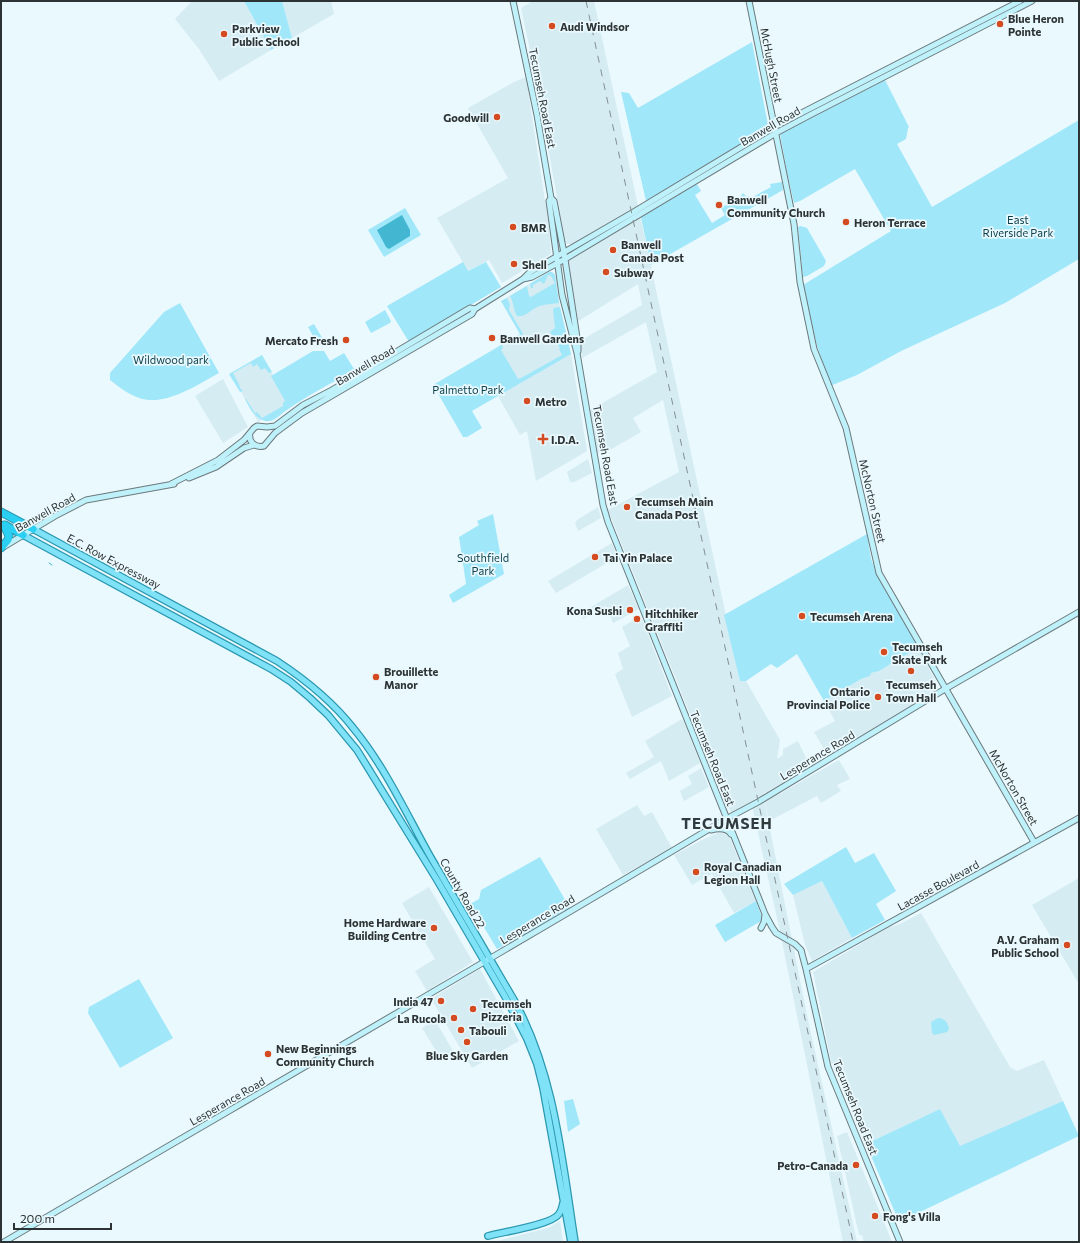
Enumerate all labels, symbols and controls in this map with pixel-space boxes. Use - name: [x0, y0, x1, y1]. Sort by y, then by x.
- place label: Blue Heron Pointe: [1008, 12, 1064, 38]
- marker: Blue Heron Pointe: [995, 19, 1005, 29]
- place label: Audi Windsor: [560, 20, 630, 33]
- marker: Audi Windsor: [547, 21, 557, 31]
- place label: Parkview Public School: [232, 22, 300, 48]
- street label: McHugh Street: [758, 27, 786, 104]
- marker: Parkview Public School: [219, 29, 229, 39]
- street label: Tecumseh Road East: [527, 47, 559, 150]
- street label: Banwell Road: [738, 104, 802, 148]
- place label: Goodwill: [443, 111, 489, 124]
- marker: Goodwill: [492, 112, 502, 122]
- place label: Banwell Community Church: [727, 193, 825, 219]
- marker: Banwell Community Church: [714, 200, 724, 210]
- park label: East Riverside Park: [983, 213, 1053, 239]
- place label: Heron Terrace: [854, 216, 926, 229]
- marker: Heron Terrace: [841, 217, 851, 227]
- place label: BMR: [521, 221, 547, 234]
- marker: BMR: [508, 222, 518, 232]
- place label: Banwell Canada Post: [621, 238, 684, 264]
- marker: Banwell Canada Post: [608, 245, 618, 255]
- place label: Shell: [522, 258, 547, 271]
- marker: Shell: [509, 259, 519, 269]
- place label: Subway: [614, 266, 654, 279]
- marker: Subway: [601, 267, 611, 277]
- place label: Banwell Gardens: [500, 332, 584, 345]
- marker: Banwell Gardens: [487, 333, 497, 343]
- place label: Mercato Fresh: [265, 334, 338, 347]
- marker: Mercato Fresh: [341, 335, 351, 345]
- street label: Banwell Road: [333, 342, 397, 388]
- park label: Wildwood park: [133, 353, 209, 366]
- park label: Palmetto Park: [432, 383, 504, 396]
- place label: Metro: [535, 395, 567, 408]
- marker: Metro: [522, 396, 532, 406]
- street label: Tecumseh Road East: [591, 404, 621, 507]
- place label: I.D.A.: [551, 433, 579, 446]
- marker: I.D.A.: [538, 434, 548, 444]
- street label: McNorton Street: [857, 458, 889, 545]
- street label: Banwell Road: [13, 490, 77, 534]
- place label: Tecumseh Main Canada Post: [635, 495, 713, 521]
- marker: Tecumseh Main Canada Post: [622, 502, 632, 512]
- street label: E.C. Row Expressway: [65, 531, 163, 591]
- park label: Southfield Park: [457, 551, 509, 577]
- place label: Tai Yin Palace: [603, 551, 672, 564]
- marker: Tai Yin Palace: [590, 552, 600, 562]
- place label: Kona Sushi: [567, 604, 622, 617]
- marker: Kona Sushi: [625, 605, 635, 615]
- place label: Hitchhiker Graffiti: [645, 607, 699, 633]
- place label: Tecumseh Arena: [810, 610, 893, 623]
- marker: Tecumseh Arena: [797, 611, 807, 621]
- marker: Hitchhiker Graffiti: [632, 614, 642, 624]
- place label: Tecumseh Skate Park: [892, 640, 948, 666]
- marker: Tecumseh Skate Park: [879, 647, 889, 657]
- place label: Brouillette Manor: [384, 665, 439, 691]
- marker: Tecumseh Town Hall: [906, 666, 916, 676]
- marker: Brouillette Manor: [371, 672, 381, 682]
- place label: Tecumseh Town Hall: [886, 678, 936, 704]
- place label: Ontario Provincial Police: [787, 685, 870, 711]
- marker: Ontario Provincial Police: [873, 692, 883, 702]
- street label: Tecumseh Road East: [688, 708, 738, 808]
- street label: Lesperance Road: [777, 728, 857, 782]
- street label: McNorton Street: [987, 747, 1041, 828]
- district label: TECUMSEH: [681, 814, 773, 832]
- street label: County Road 22: [438, 856, 488, 930]
- street label: Lacasse Boulevard: [895, 857, 981, 913]
- place label: Royal Canadian Legion Hall: [704, 860, 782, 886]
- marker: Royal Canadian Legion Hall: [691, 867, 701, 877]
- street label: Lesperance Road: [497, 892, 577, 946]
- place label: Home Hardware Building Centre: [344, 916, 426, 942]
- marker: Home Hardware Building Centre: [429, 923, 439, 933]
- place label: A.V. Graham Public School: [991, 933, 1059, 959]
- marker: A.V. Graham Public School: [1062, 940, 1072, 950]
- place label: India 47: [393, 995, 433, 1008]
- marker: India 47: [436, 996, 446, 1006]
- place label: Tecumseh Pizzeria: [481, 997, 532, 1023]
- marker: Tecumseh Pizzeria: [468, 1004, 478, 1014]
- place label: La Rucola: [397, 1012, 446, 1025]
- marker: La Rucola: [449, 1013, 459, 1023]
- place label: Tabouli: [469, 1024, 507, 1037]
- marker: Tabouli: [456, 1025, 466, 1035]
- marker: Blue Sky Garden: [462, 1037, 472, 1047]
- place label: New Beginnings Community Church: [276, 1042, 374, 1068]
- marker: New Beginnings Community Church: [263, 1049, 273, 1059]
- place label: Blue Sky Garden: [426, 1049, 508, 1062]
- street label: Tecumseh Road East: [831, 1057, 881, 1157]
- street label: Lesperance Road: [187, 1074, 267, 1128]
- place label: Petro-Canada: [777, 1159, 848, 1172]
- marker: Petro-Canada: [851, 1160, 861, 1170]
- scale bar: [14, 1205, 111, 1231]
- place label: Fong's Villa: [883, 1210, 941, 1223]
- text: 200 m: [20, 1211, 55, 1225]
- marker: Fong's Villa: [870, 1211, 880, 1221]

